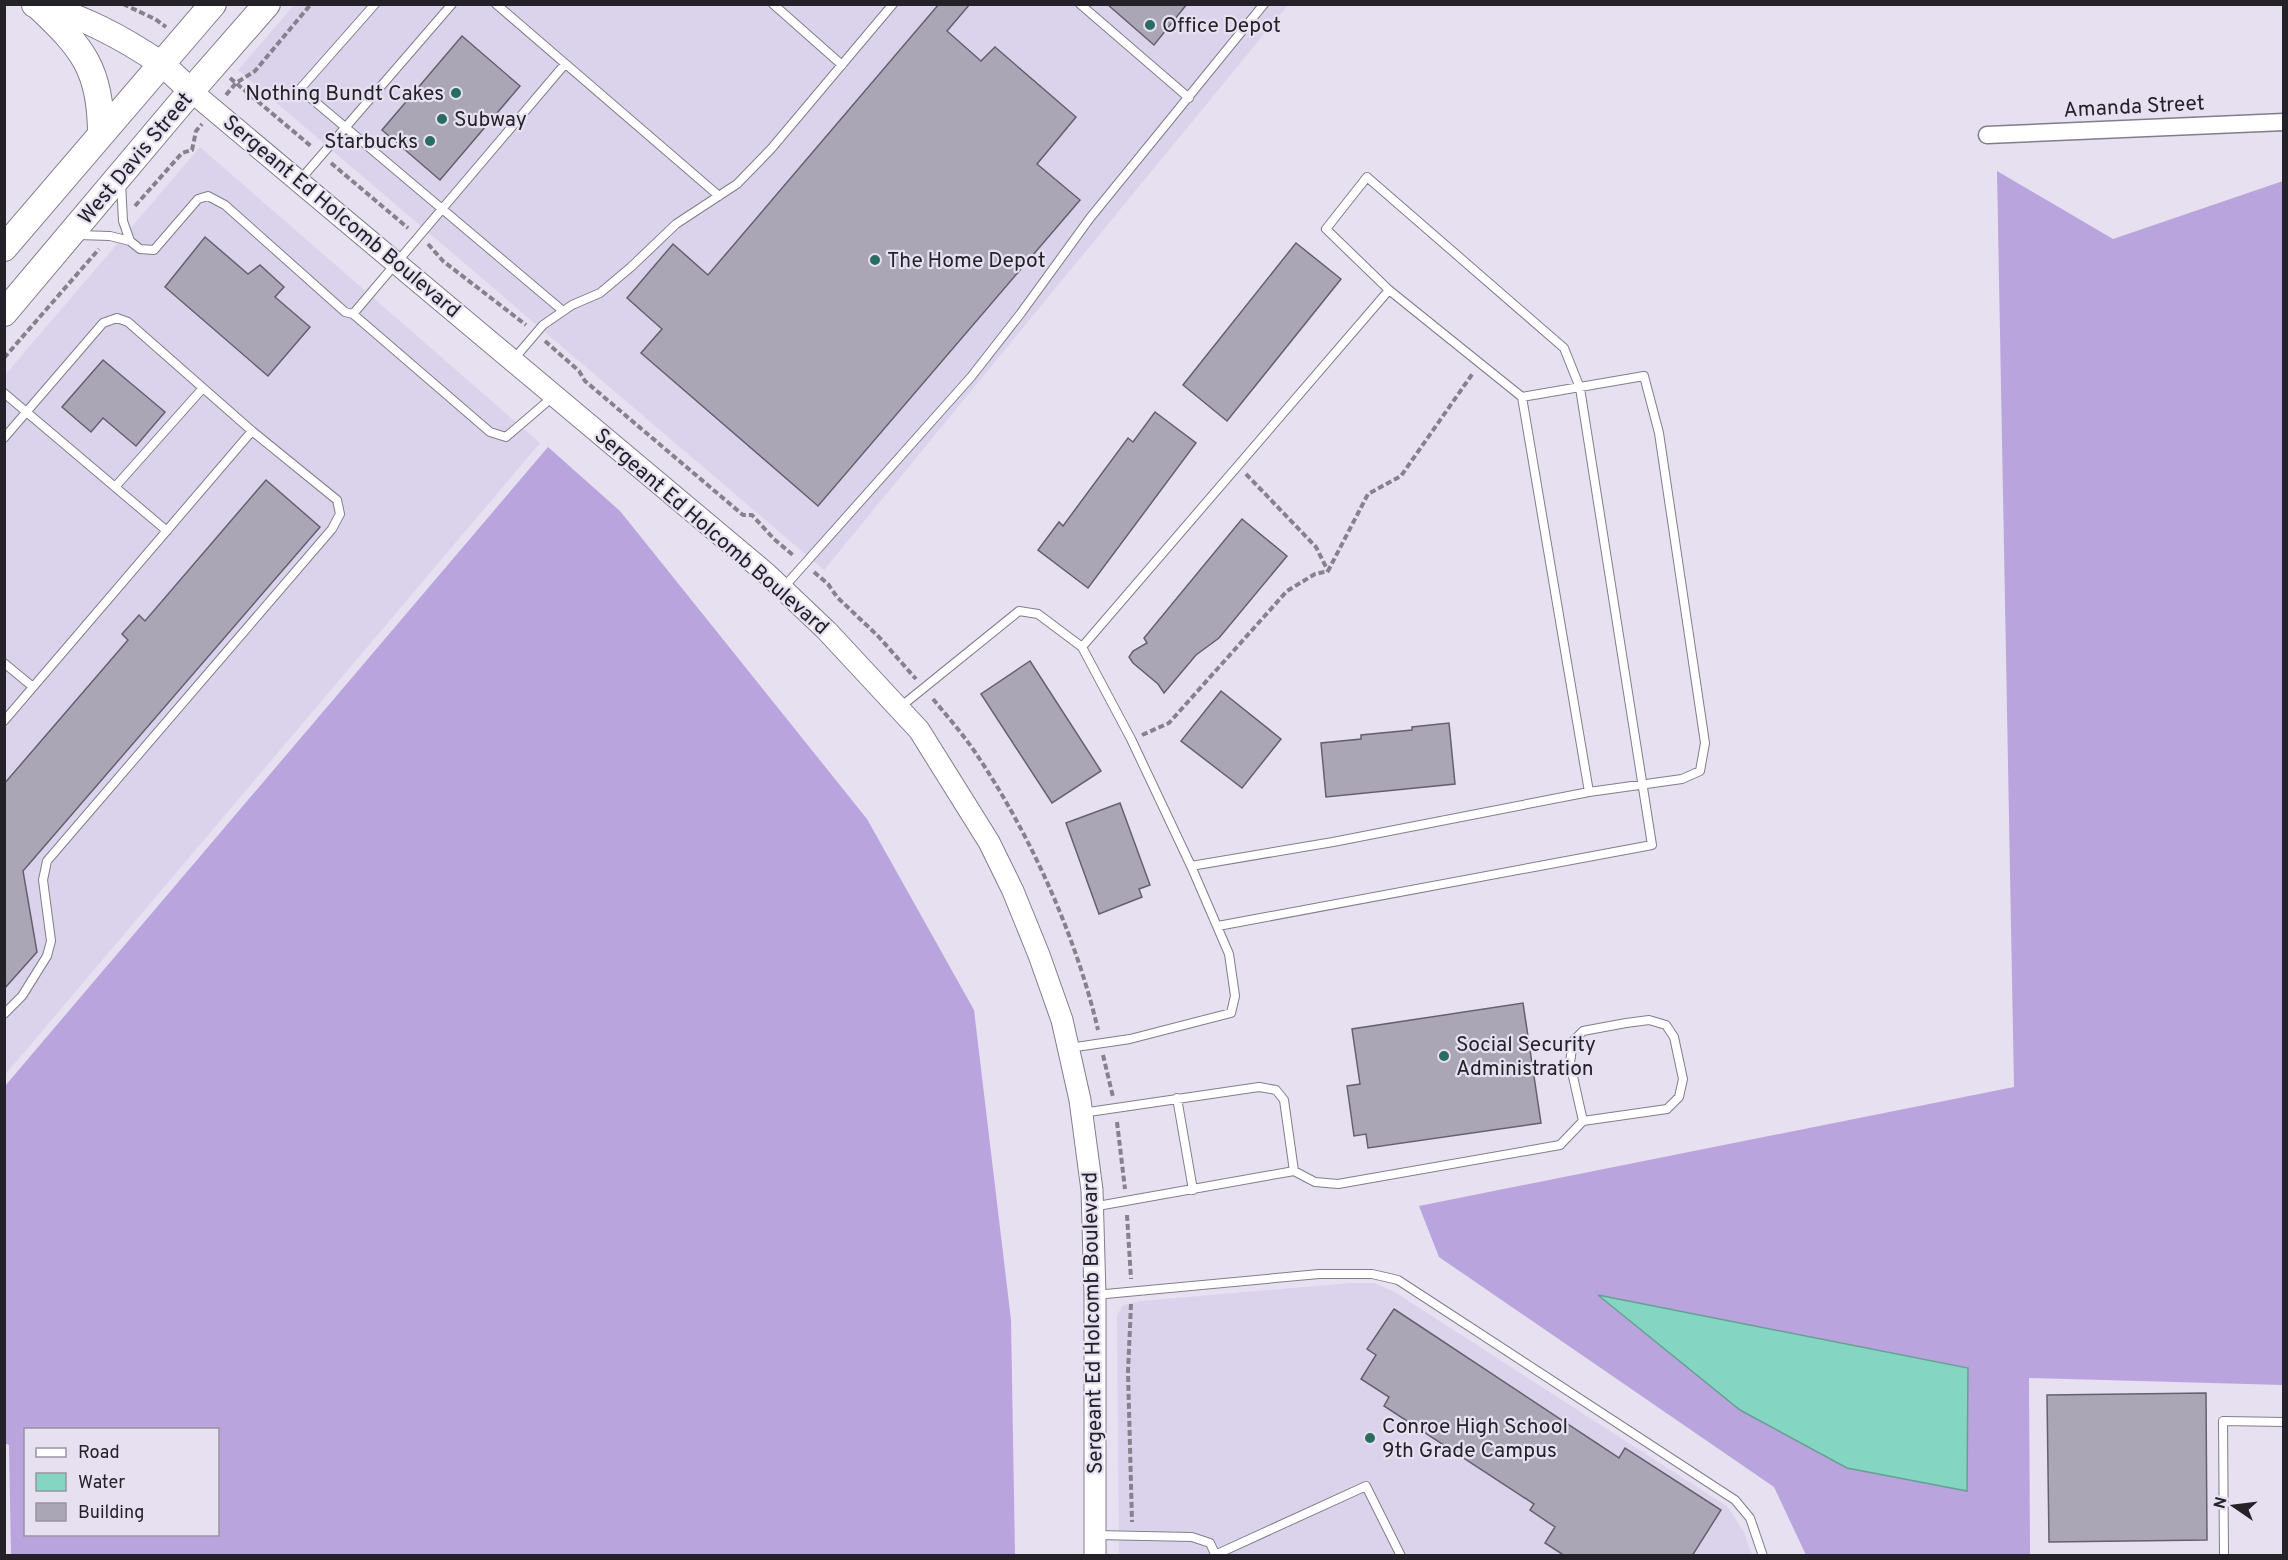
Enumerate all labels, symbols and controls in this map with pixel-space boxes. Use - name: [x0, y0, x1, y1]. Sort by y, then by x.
- place label: Office Depot: [1162, 13, 1281, 40]
- marker: Office Depot: [1143, 18, 1157, 32]
- place label: Nothing Bundt Cakes: [245, 81, 444, 108]
- marker: Nothing Bundt Cakes: [449, 86, 463, 100]
- street label: West Davis Street: [73, 87, 199, 231]
- street label: Amanda Street: [2063, 90, 2205, 125]
- place label: Subway: [454, 107, 527, 134]
- street label: Sergeant Ed Holcomb Boulevard: [217, 110, 465, 325]
- marker: Subway: [435, 112, 449, 126]
- place label: Starbucks: [324, 129, 418, 156]
- marker: Starbucks: [423, 134, 437, 148]
- place label: The Home Depot: [887, 248, 1046, 275]
- marker: The Home Depot: [868, 253, 882, 267]
- street label: Sergeant Ed Holcomb Boulevard: [588, 423, 834, 641]
- place label: Social Security Administration: [1456, 1032, 1596, 1083]
- marker: Social Security Administration: [1437, 1049, 1451, 1063]
- street label: Sergeant Ed Holcomb Boulevard: [1077, 1172, 1110, 1474]
- place label: Conroe High School 9th Grade Campus: [1382, 1414, 1568, 1465]
- legend: [24, 1428, 219, 1536]
- marker: Conroe High School 9th Grade Campus: [1363, 1431, 1377, 1445]
- text: Road: [78, 1442, 120, 1465]
- text: Water: [78, 1472, 125, 1495]
- north arrow: [2204, 1476, 2264, 1536]
- text: N: [2210, 1495, 2232, 1511]
- text: Building: [78, 1502, 144, 1525]

